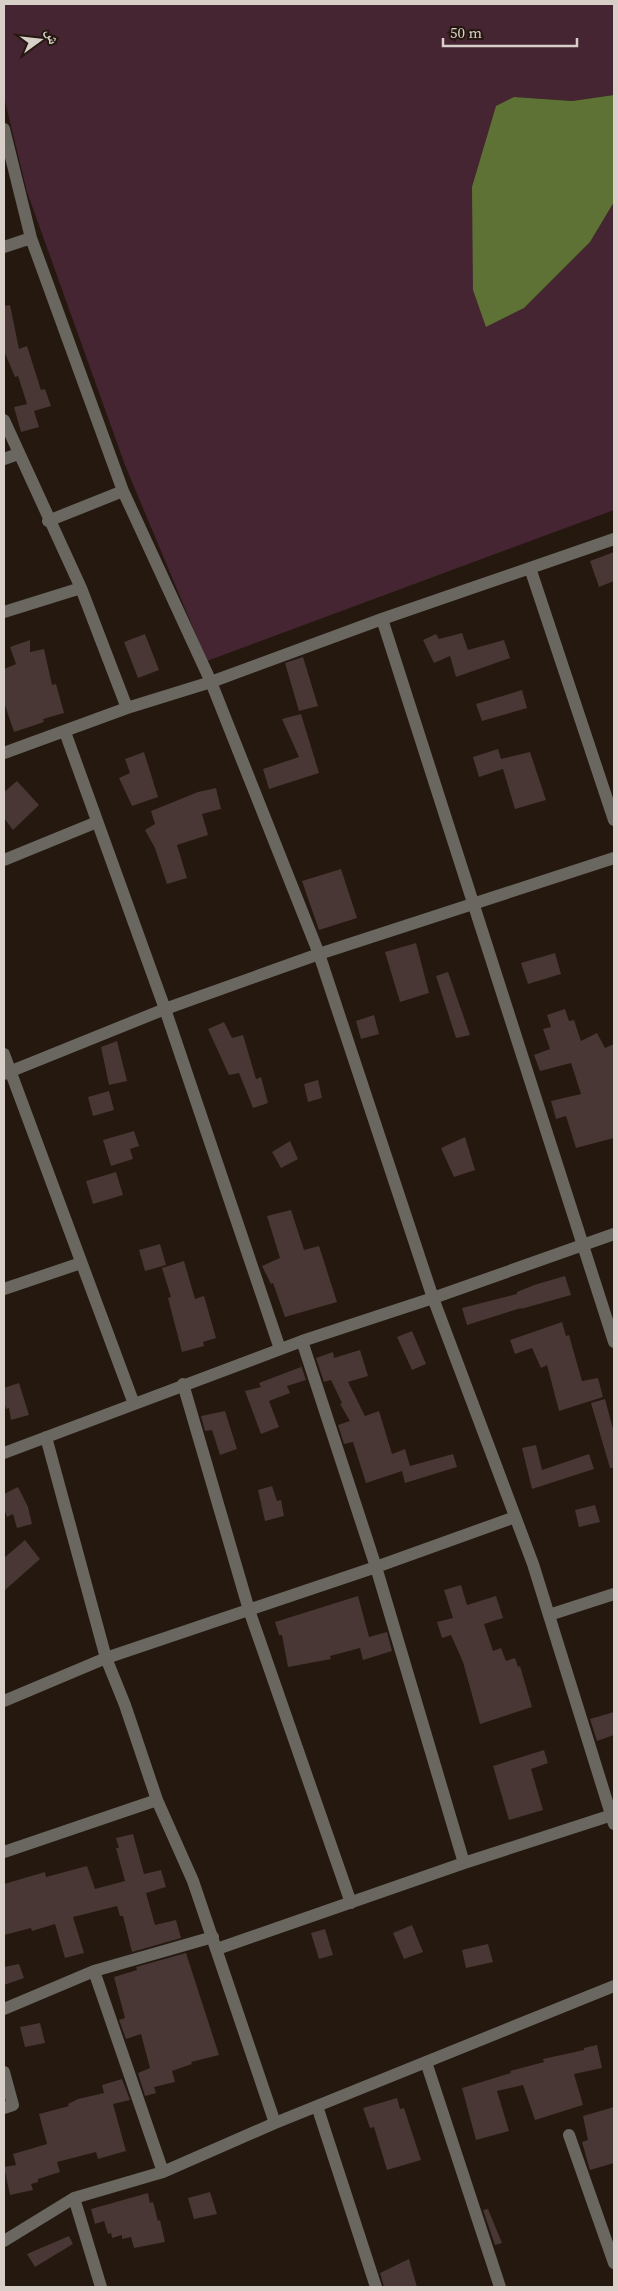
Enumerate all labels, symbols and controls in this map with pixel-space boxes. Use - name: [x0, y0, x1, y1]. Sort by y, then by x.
- north arrow: [15, 15, 65, 65]
- scale bar: [443, 15, 577, 47]
- text: 50 m: [450, 22, 482, 43]
- text: ش: [41, 27, 64, 47]

